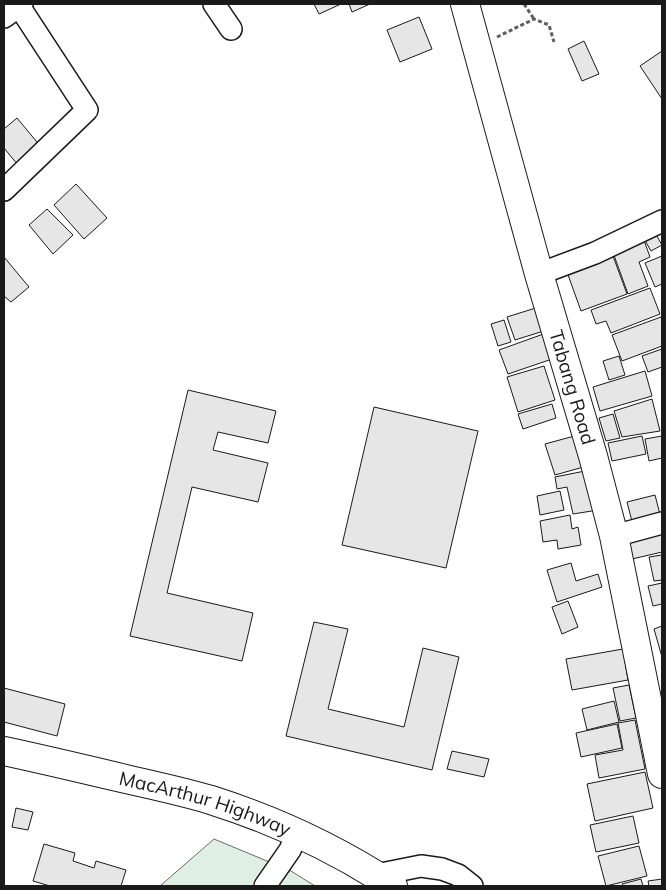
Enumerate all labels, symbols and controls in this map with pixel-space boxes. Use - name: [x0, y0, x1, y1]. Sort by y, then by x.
- street label: Tabang Road: [544, 327, 601, 447]
- street label: MacArthur Highway: [117, 766, 295, 841]

